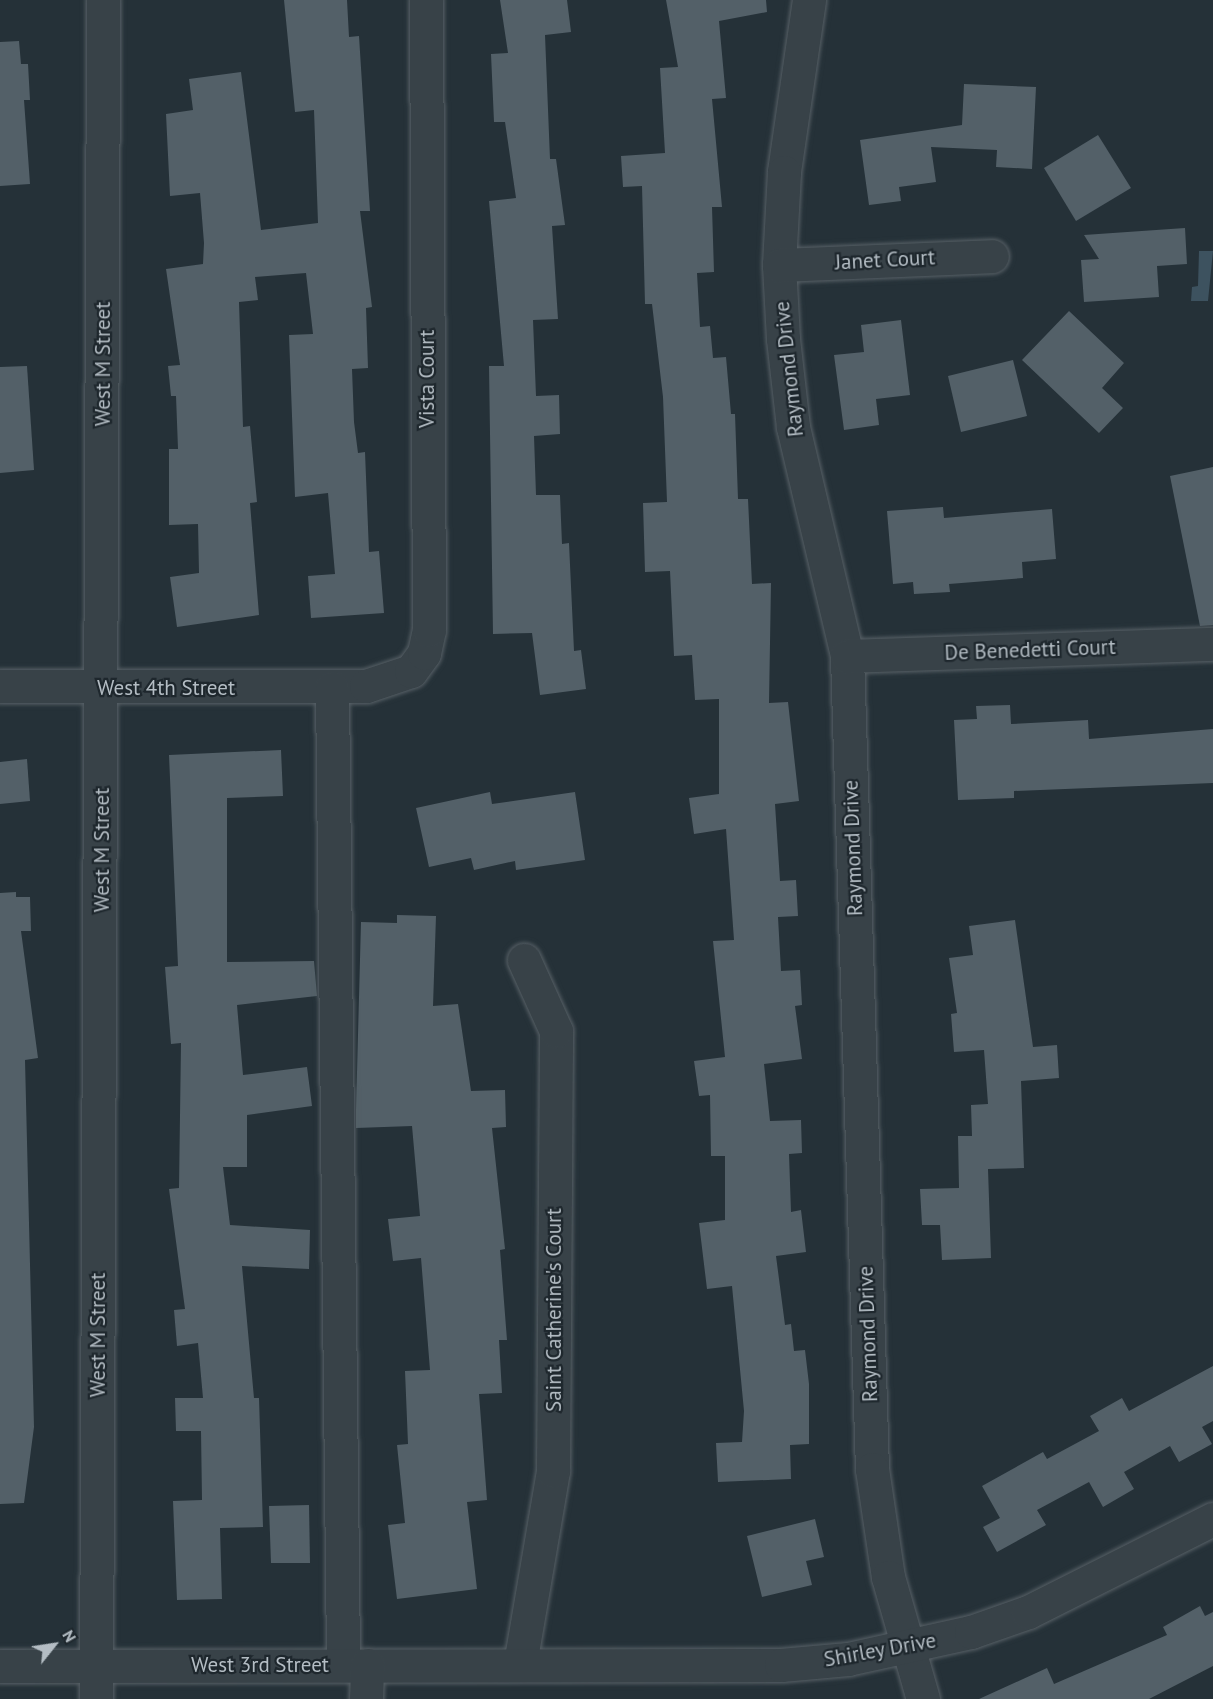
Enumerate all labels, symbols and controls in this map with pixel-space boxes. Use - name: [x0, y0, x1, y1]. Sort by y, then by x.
- street label: Janet Court: [834, 245, 936, 275]
- street label: Raymond Drive: [769, 300, 809, 438]
- street label: West M Street: [90, 302, 116, 426]
- street label: Vista Court: [414, 330, 440, 428]
- street label: De Benedetti Court: [944, 634, 1116, 666]
- street label: West 4th Street: [97, 675, 235, 701]
- street label: Raymond Drive: [838, 779, 868, 917]
- street label: West M Street: [89, 788, 115, 912]
- street label: Saint Catherine's Court: [541, 1208, 567, 1412]
- street label: Raymond Drive: [853, 1265, 883, 1403]
- street label: West M Street: [85, 1273, 111, 1397]
- north arrow: [24, 1615, 84, 1675]
- text: N: [58, 1626, 81, 1646]
- street label: Shirley Drive: [822, 1628, 938, 1672]
- street label: West 3rd Street: [191, 1652, 329, 1678]

